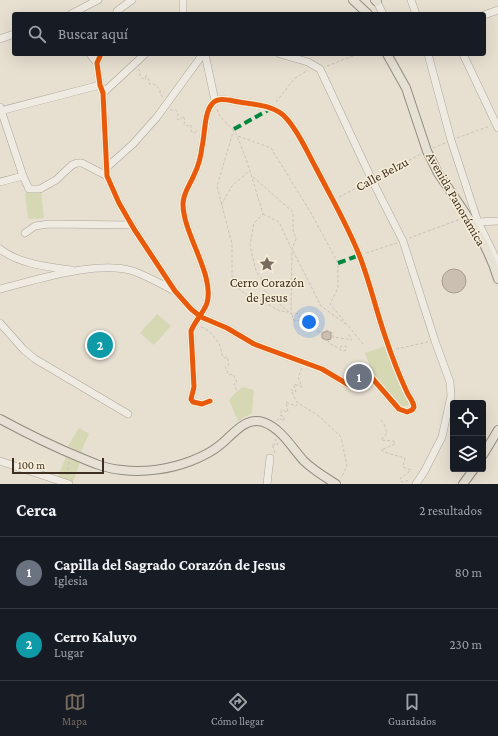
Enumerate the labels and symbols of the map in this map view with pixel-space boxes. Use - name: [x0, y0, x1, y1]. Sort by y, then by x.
- street label: Avenida Panorámica: [423, 149, 489, 249]
- street label: Calle Belzu: [353, 154, 411, 194]
- place icon: Cerro Corazón de Jesus: [258, 255, 276, 273]
- place label: Cerro Corazón de Jesus: [230, 275, 304, 305]
- your location: [299, 312, 319, 332]
- pin: 2: [87, 330, 113, 360]
- pin: 1: [346, 362, 372, 392]
- scale bar: [12, 456, 104, 475]

